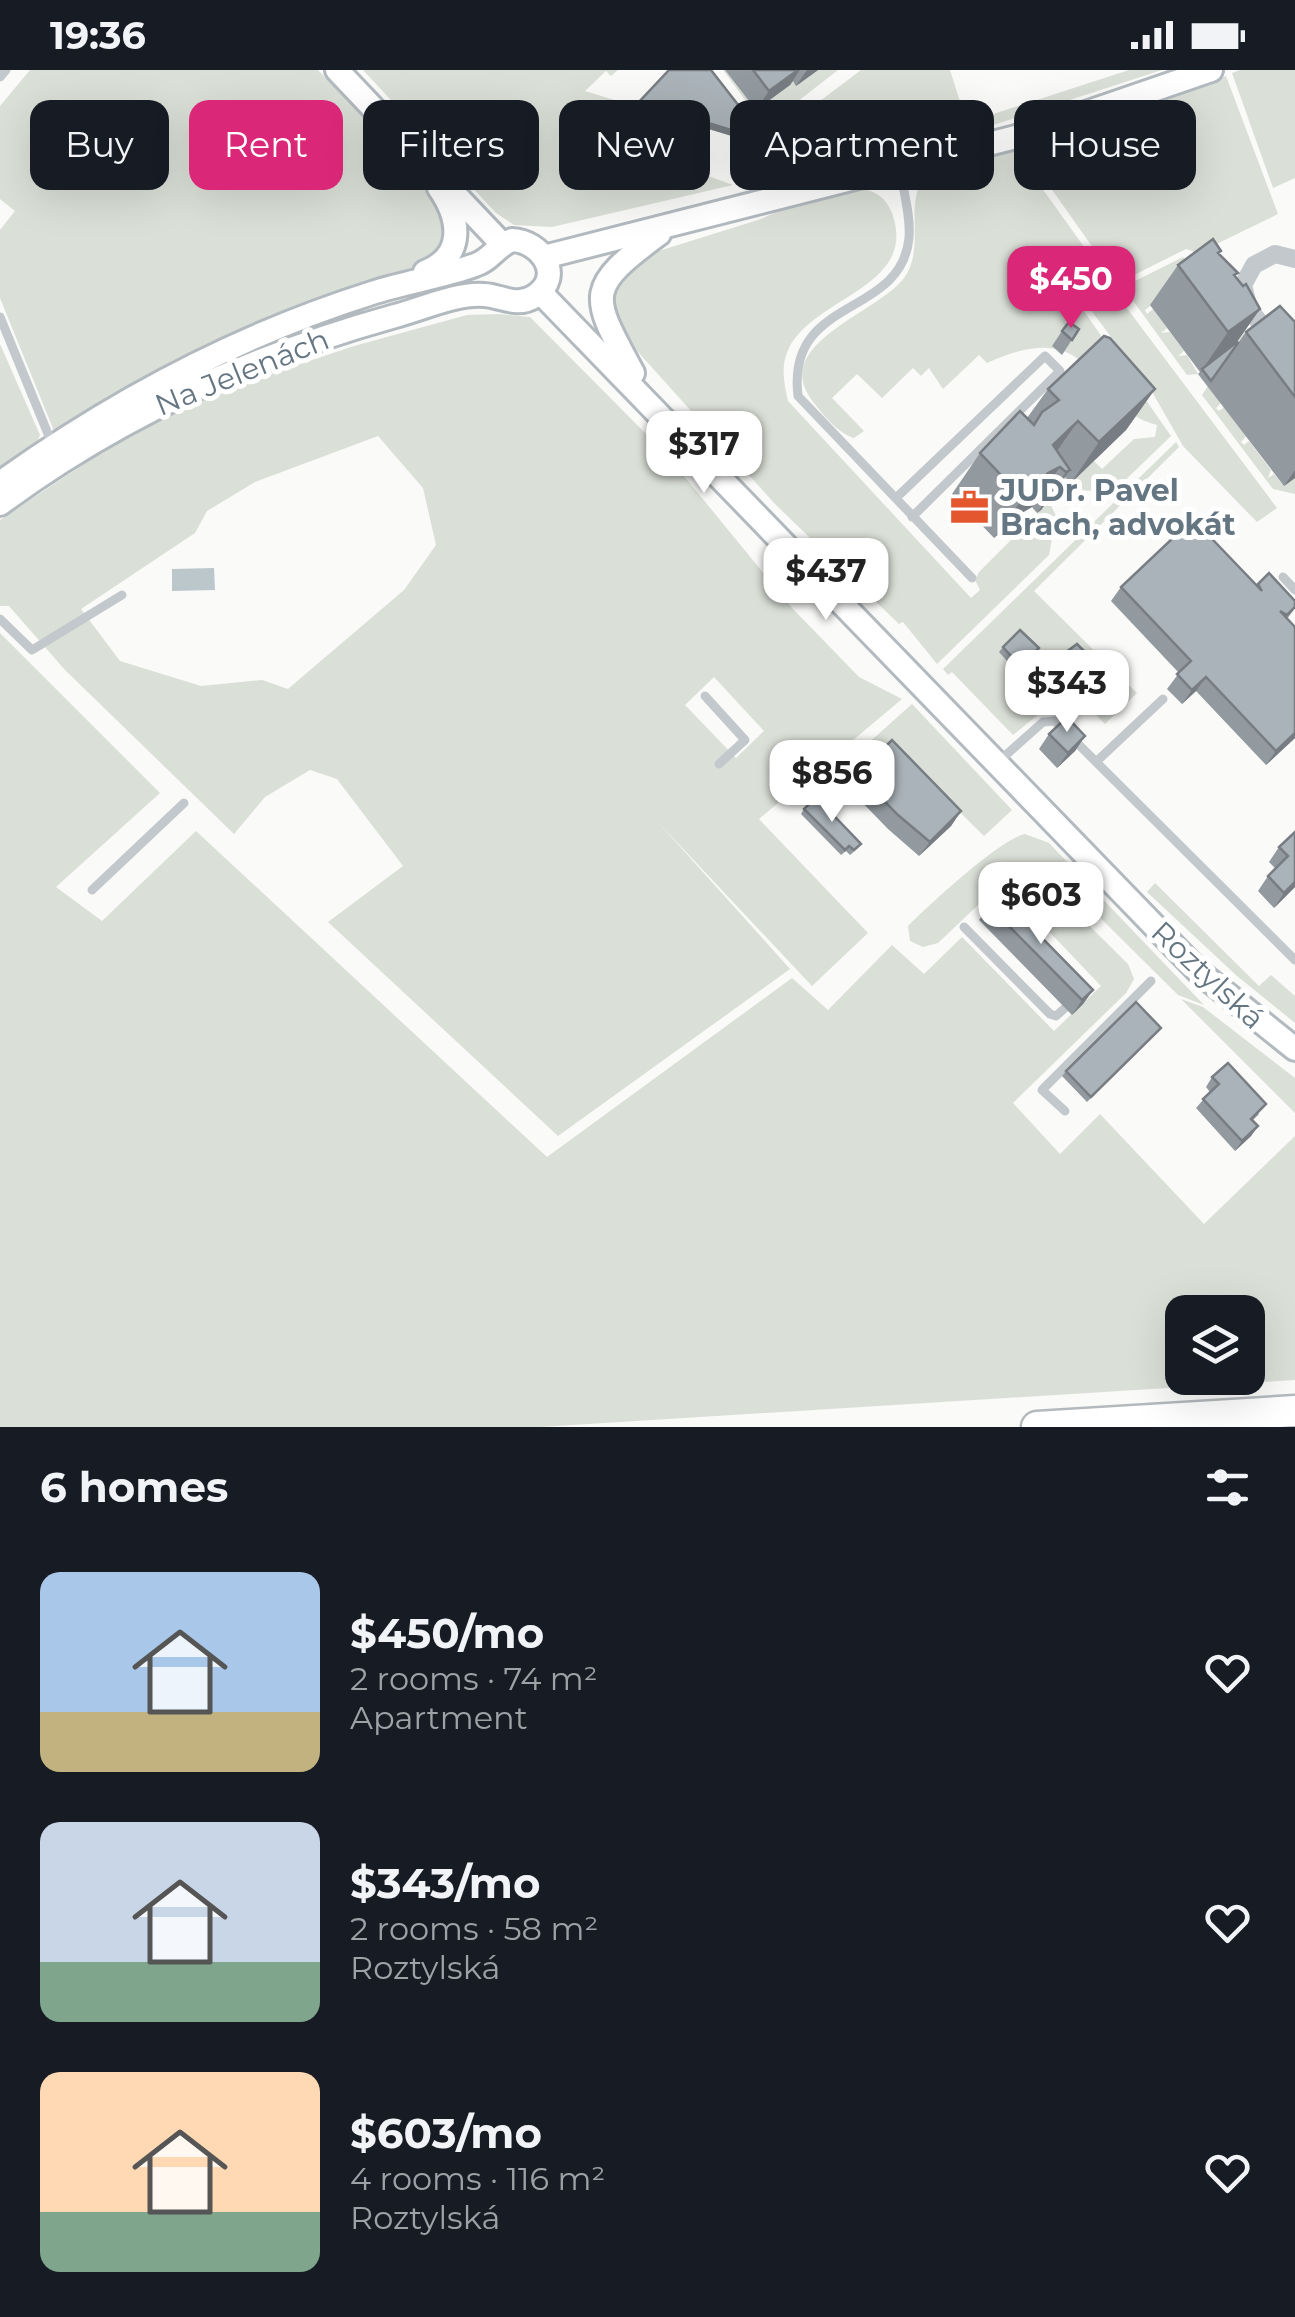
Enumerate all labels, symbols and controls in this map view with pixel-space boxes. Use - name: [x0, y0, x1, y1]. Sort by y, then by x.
- text: 19:36: [50, 12, 146, 59]
- chip: Buy: [30, 100, 169, 190]
- chip: Rent: [189, 100, 343, 190]
- chip: Filters: [363, 100, 539, 190]
- chip: New: [559, 100, 710, 190]
- chip: Apartment: [730, 100, 994, 190]
- chip: House: [1014, 100, 1196, 190]
- pin: $450: [1012, 246, 1130, 331]
- text: $450: [1029, 259, 1113, 298]
- street label: Na Jelenách: [150, 320, 334, 424]
- pin: $317: [645, 411, 763, 496]
- text: $317: [668, 424, 740, 463]
- place label: JUDr. Pavel Brach, advokát: [999, 472, 1235, 543]
- office icon: JUDr. Pavel Brach, advokát: [949, 486, 991, 528]
- pin: $437: [767, 538, 885, 623]
- text: $437: [785, 551, 867, 590]
- pin: $343: [1008, 650, 1126, 735]
- text: $343: [1027, 663, 1107, 702]
- pin: $856: [773, 740, 891, 825]
- text: $856: [792, 753, 872, 792]
- pin: $603: [982, 862, 1100, 947]
- text: $603: [1000, 875, 1082, 914]
- street label: Roztylská: [1144, 913, 1272, 1037]
- map controls: [1165, 1295, 1265, 1395]
- button: layers: [1165, 1295, 1265, 1395]
- icon: filters: [1200, 1460, 1255, 1515]
- text: 6 homes: [40, 1461, 228, 1513]
- text: $450/mo: [350, 1607, 544, 1659]
- icon: home: [120, 1612, 240, 1732]
- icon: heart: [1200, 1645, 1255, 1700]
- text: 2 rooms · 74 m²: [350, 1659, 598, 1698]
- text: Apartment: [350, 1698, 528, 1737]
- text: $343/mo: [350, 1857, 541, 1909]
- icon: home: [120, 1862, 240, 1982]
- icon: heart: [1200, 1895, 1255, 1950]
- text: 2 rooms · 58 m²: [350, 1909, 598, 1948]
- text: Roztylská: [350, 1948, 500, 1987]
- text: $603/mo: [350, 2107, 542, 2159]
- icon: home: [120, 2112, 240, 2232]
- icon: heart: [1200, 2145, 1255, 2200]
- text: 4 rooms · 116 m²: [350, 2159, 605, 2198]
- text: Roztylská: [350, 2198, 500, 2237]

